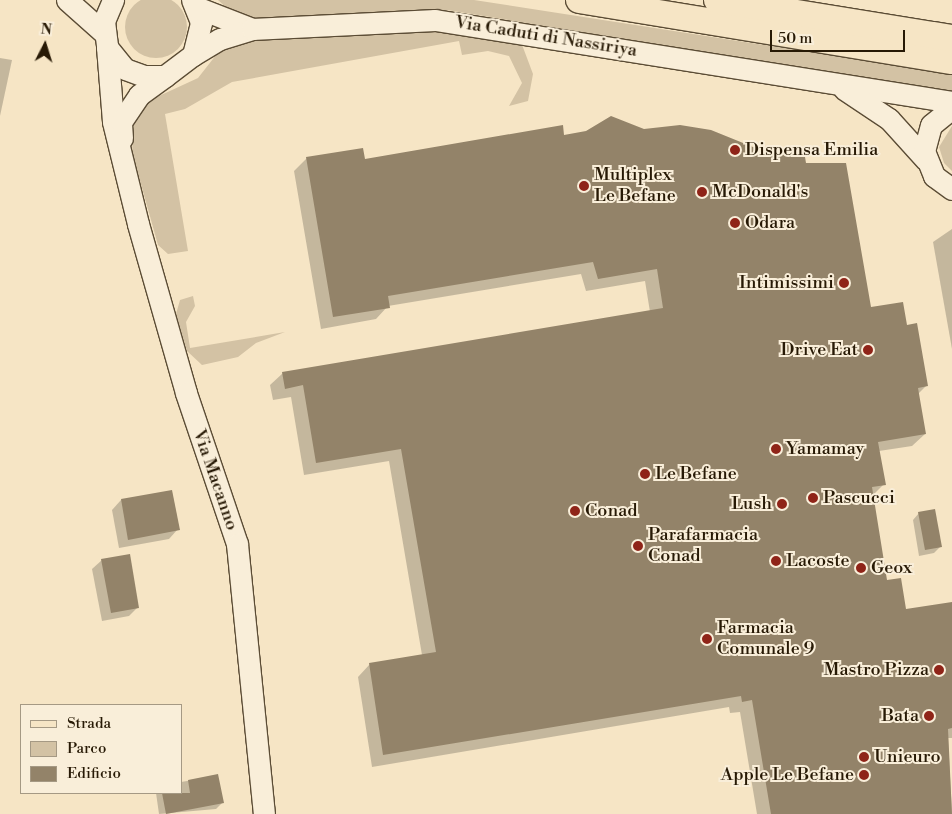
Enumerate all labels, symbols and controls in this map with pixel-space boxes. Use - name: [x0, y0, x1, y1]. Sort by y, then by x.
- street label: Via Caduti di Nassiriya: [453, 12, 639, 62]
- north arrow: [20, 20, 70, 70]
- scale bar: [772, 20, 907, 52]
- text: N: [40, 21, 53, 40]
- text: 50 m: [778, 29, 812, 48]
- place label: Dispensa Emilia: [745, 139, 878, 161]
- marker: Dispensa Emilia: [729, 144, 741, 156]
- place label: Multiplex Le Befane: [594, 165, 676, 208]
- marker: Multiplex Le Befane: [578, 180, 590, 192]
- place label: McDonald's: [712, 181, 808, 203]
- marker: McDonald's: [696, 186, 708, 198]
- place label: Odara: [745, 212, 795, 234]
- marker: Odara: [729, 217, 741, 229]
- place label: Intimissimi: [739, 272, 834, 294]
- marker: Intimissimi: [838, 277, 850, 289]
- place label: Drive Eat: [781, 339, 858, 361]
- marker: Drive Eat: [862, 344, 874, 356]
- street label: Via Macanno: [188, 427, 242, 533]
- place label: Yamamay: [786, 438, 864, 460]
- marker: Yamamay: [770, 443, 782, 455]
- place label: Le Befane: [655, 463, 737, 485]
- marker: Le Befane: [639, 468, 651, 480]
- place label: Pascucci: [823, 487, 895, 509]
- marker: Pascucci: [807, 492, 819, 504]
- place label: Lush: [731, 493, 772, 515]
- marker: Lush: [776, 498, 788, 510]
- place label: Conad: [585, 500, 638, 522]
- marker: Conad: [569, 505, 581, 517]
- place label: Parafarmacia Conad: [648, 525, 758, 568]
- marker: Parafarmacia Conad: [632, 540, 644, 552]
- place label: Lacoste: [786, 550, 850, 572]
- marker: Lacoste: [770, 555, 782, 567]
- place label: Geox: [871, 557, 912, 579]
- marker: Geox: [855, 562, 867, 574]
- place label: Farmacia Comunale 9: [717, 618, 814, 660]
- marker: Farmacia Comunale 9: [701, 633, 713, 645]
- place label: Mastro Pizza: [824, 659, 929, 681]
- marker: Mastro Pizza: [933, 664, 945, 676]
- legend: [20, 704, 182, 794]
- place label: Bata: [881, 705, 919, 727]
- marker: Bata: [923, 710, 935, 722]
- text: Strada: [67, 714, 111, 733]
- text: Parco: [67, 739, 106, 758]
- place label: Unieuro: [874, 746, 941, 768]
- marker: Unieuro: [858, 751, 870, 763]
- text: Edificio: [67, 764, 121, 783]
- place label: Apple Le Befane: [721, 764, 854, 786]
- marker: Apple Le Befane: [858, 769, 870, 781]

